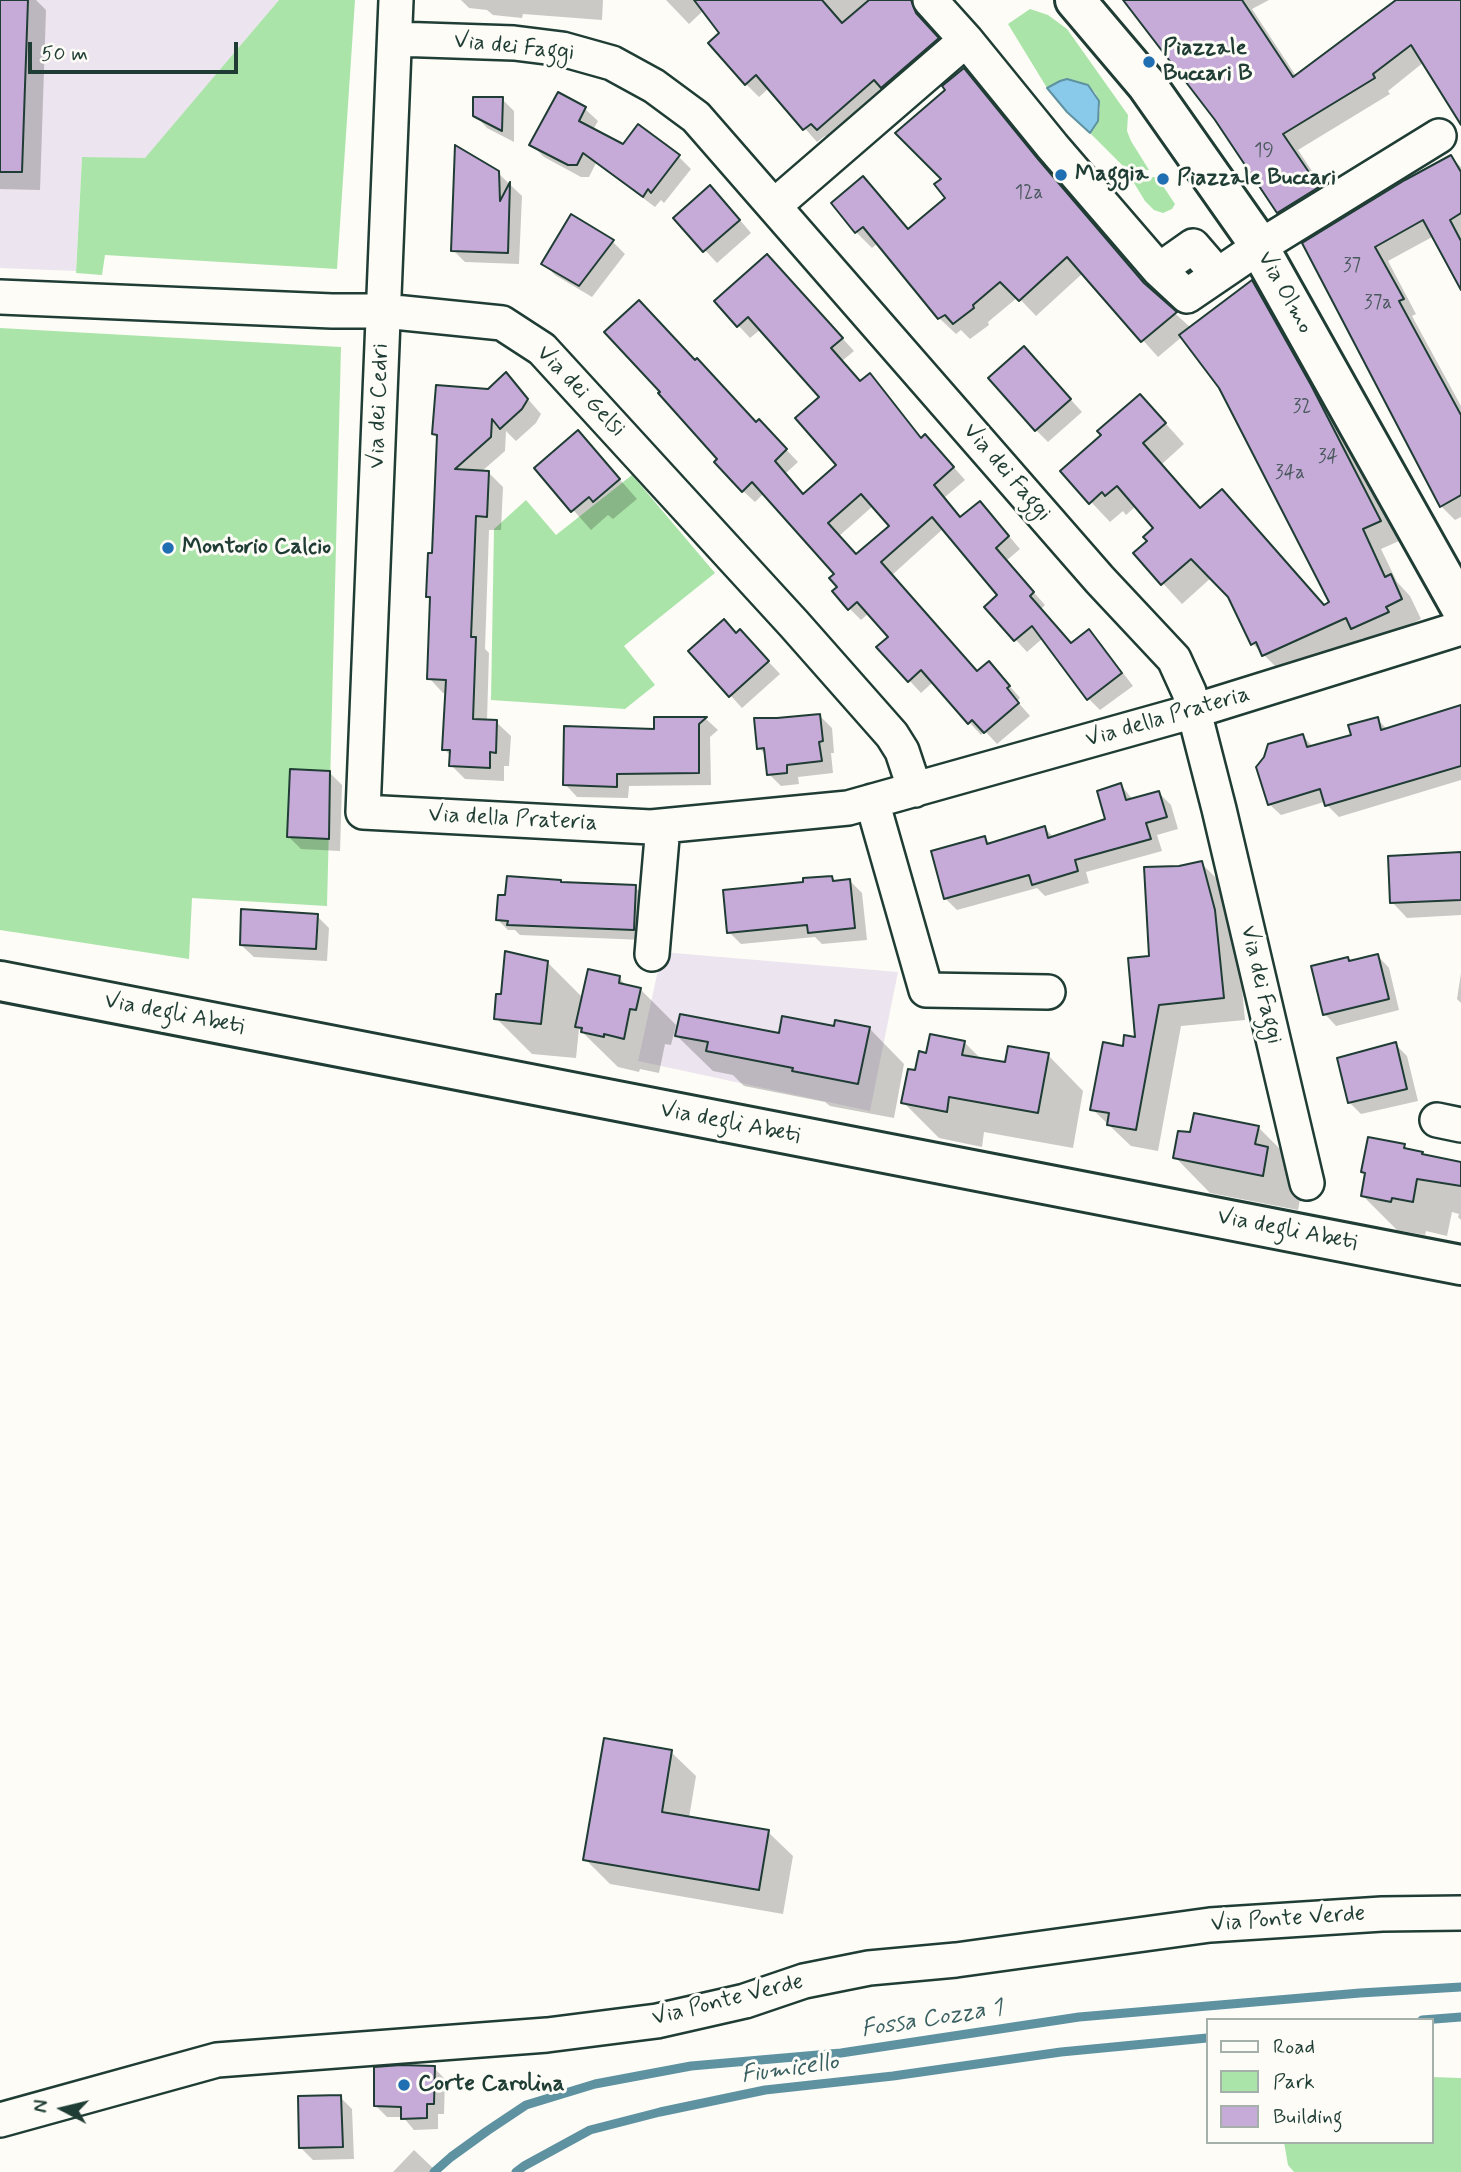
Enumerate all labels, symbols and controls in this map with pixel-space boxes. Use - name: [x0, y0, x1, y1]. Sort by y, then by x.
- scale bar: [32, 28, 242, 72]
- street label: Via dei Faggi: [452, 28, 576, 68]
- place label: Piazzale Buccari B: [1163, 35, 1253, 89]
- text: 50 m: [41, 40, 88, 68]
- marker: Piazzale Buccari B: [1141, 54, 1157, 70]
- house number: 19: [1254, 141, 1274, 163]
- place label: Maggia: [1075, 161, 1148, 189]
- place label: Piazzale Buccari: [1177, 165, 1336, 193]
- marker: Maggia: [1053, 167, 1069, 183]
- marker: Piazzale Buccari: [1155, 171, 1171, 187]
- house number: 12a: [1015, 183, 1043, 205]
- street label: Via Olmo: [1250, 247, 1318, 339]
- house number: 37: [1343, 256, 1361, 278]
- house number: 37a: [1364, 293, 1392, 315]
- street label: Via dei Gelsi: [530, 340, 630, 444]
- street label: Via dei Cedri: [364, 343, 396, 469]
- house number: 32: [1293, 397, 1311, 419]
- street label: Via dei Faggi: [956, 418, 1056, 528]
- house number: 34: [1318, 447, 1338, 469]
- house number: 34a: [1275, 463, 1305, 485]
- place label: Montorio Calcio: [182, 534, 331, 562]
- marker: Montorio Calcio: [160, 540, 176, 556]
- street label: Via della Prateria: [1083, 681, 1253, 755]
- street label: Via della Prateria: [428, 802, 598, 838]
- street label: Via dei Faggi: [1233, 923, 1287, 1047]
- street label: Via degli Abeti: [102, 988, 246, 1042]
- street label: Via degli Abeti: [658, 1097, 802, 1151]
- street label: Via degli Abeti: [1215, 1204, 1359, 1258]
- street label: Via Ponte Verde: [1210, 1901, 1366, 1939]
- street label: Via Ponte Verde: [650, 1969, 806, 2033]
- water label: Fossa Cozza 1: [859, 1995, 1005, 2045]
- legend: [1206, 2018, 1433, 2144]
- text: Road: [1273, 2033, 1315, 2061]
- water label: Fiumicello: [740, 2049, 840, 2091]
- text: Park: [1273, 2068, 1315, 2096]
- place label: Corte Carolina: [418, 2071, 565, 2099]
- north arrow: [28, 2074, 98, 2144]
- marker: Corte Carolina: [396, 2077, 412, 2093]
- text: N: [28, 2099, 55, 2114]
- text: Building: [1273, 2103, 1343, 2131]

